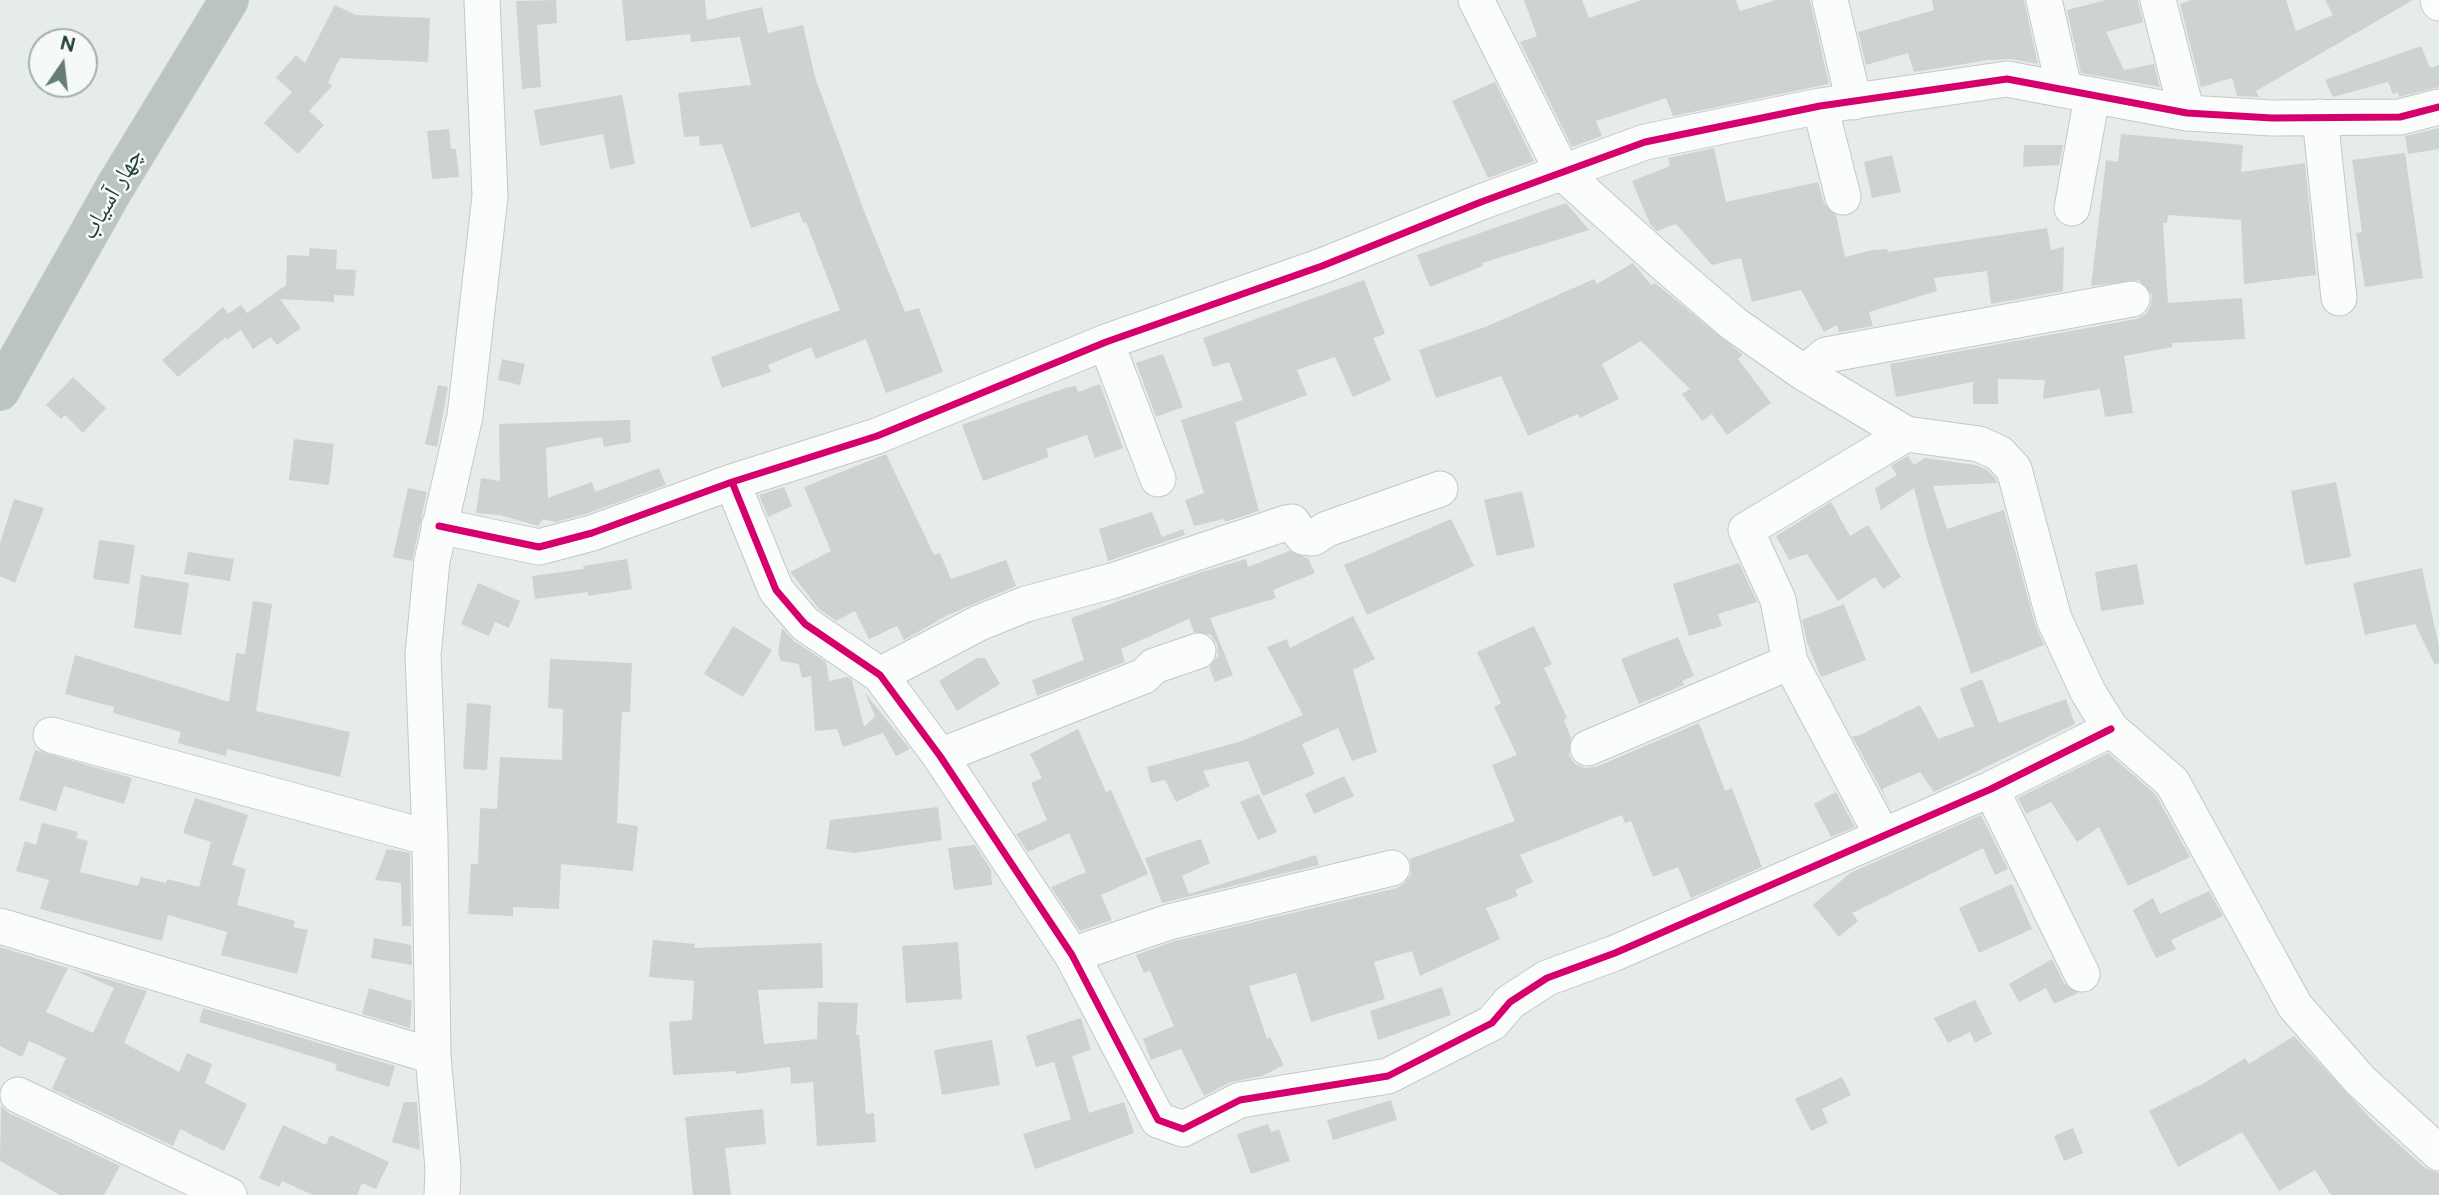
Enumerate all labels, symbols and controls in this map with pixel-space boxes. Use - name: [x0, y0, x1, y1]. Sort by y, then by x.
- north arrow: [28, 28, 98, 98]
- text: N: [58, 31, 78, 57]
- street label: چهار آسیاب: [74, 143, 150, 245]

